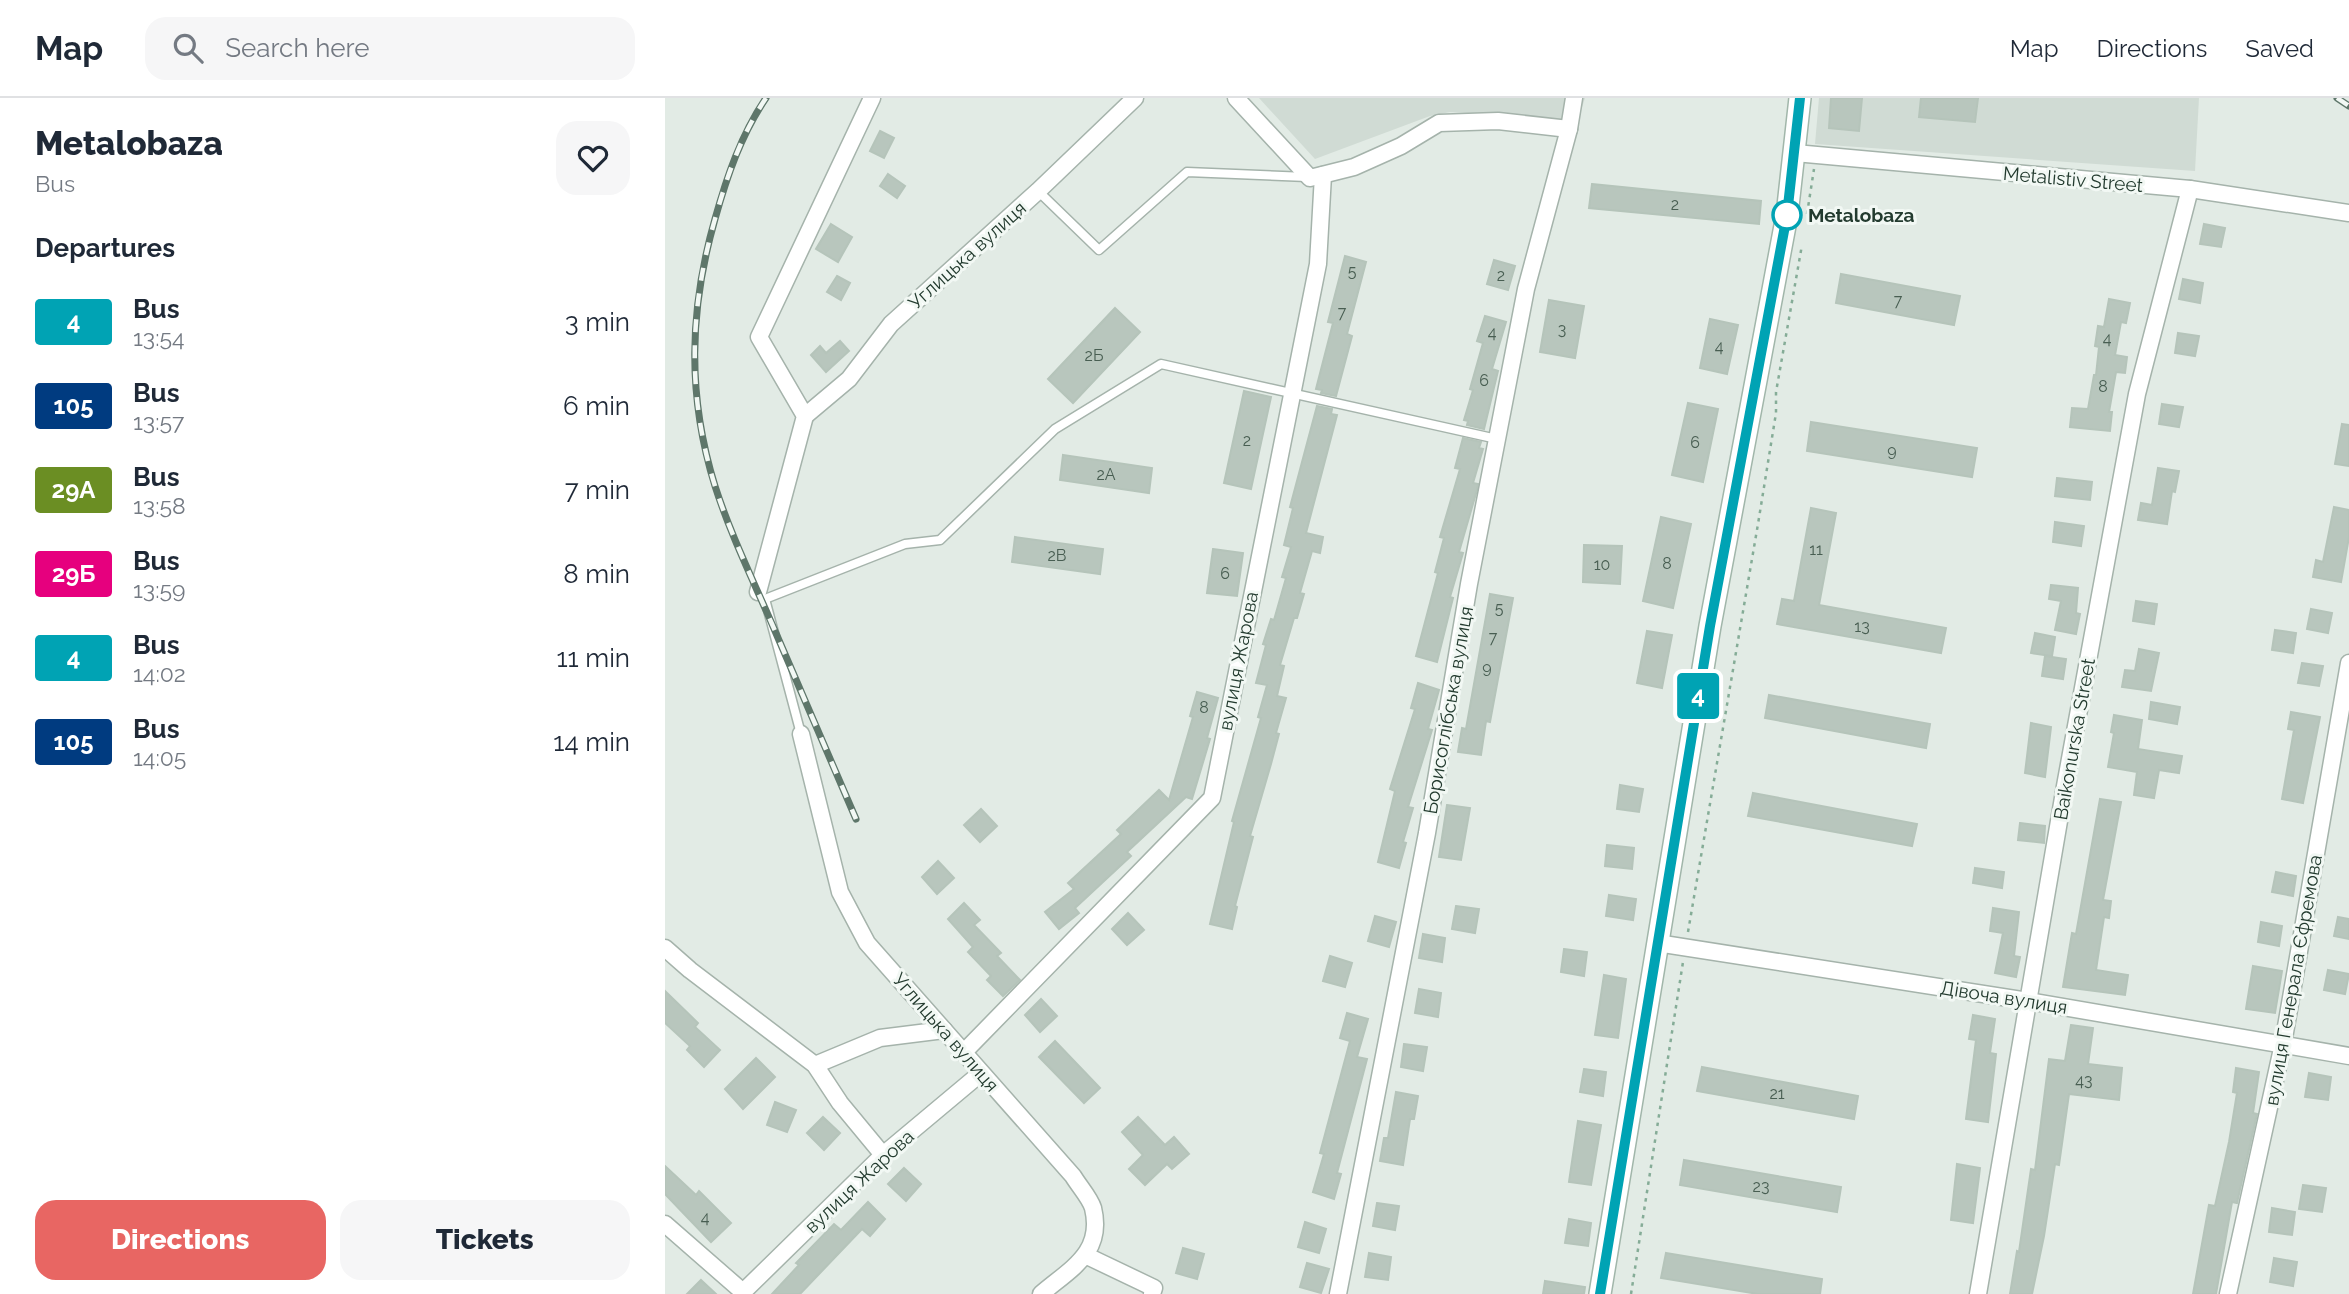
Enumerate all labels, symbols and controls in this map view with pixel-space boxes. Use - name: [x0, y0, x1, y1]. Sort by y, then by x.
- search box: [145, 17, 635, 80]
- text: Map: [35, 29, 103, 68]
- icon: search: [169, 29, 207, 67]
- text: Search here: [225, 33, 370, 63]
- text: Map: [2010, 34, 2059, 63]
- text: Directions: [2097, 34, 2207, 63]
- text: Saved: [2245, 34, 2314, 63]
- button: heart: [556, 121, 630, 195]
- text: Metalobaza: [35, 124, 223, 163]
- street label: Metalistiv Street: [2002, 162, 2145, 196]
- text: Bus: [35, 170, 75, 197]
- house number: 2: [1671, 195, 1679, 214]
- street label: Углицька вулиця: [904, 197, 1030, 313]
- marker: Metalobaza: [1772, 200, 1802, 230]
- place label: Metalobaza: [1808, 204, 1915, 226]
- text: Departures: [35, 233, 175, 263]
- house number: 5: [1348, 262, 1357, 281]
- house number: 2: [1497, 266, 1505, 285]
- house number: 7: [1894, 291, 1903, 310]
- text: Bus: [133, 294, 180, 324]
- house number: 7: [1338, 303, 1347, 322]
- text: 4: [67, 307, 80, 336]
- text: 3 min: [565, 307, 630, 337]
- house number: 3: [1558, 320, 1566, 339]
- house number: 4: [1488, 323, 1497, 342]
- text: 13:54: [133, 324, 185, 351]
- house number: 4: [2103, 329, 2112, 348]
- house number: 4: [1715, 337, 1724, 356]
- house number: 2Б: [1085, 346, 1103, 365]
- house number: 6: [1479, 371, 1489, 390]
- house number: 8: [2098, 377, 2108, 396]
- text: Bus: [133, 378, 180, 408]
- text: 105: [54, 391, 93, 420]
- text: 6 min: [563, 391, 630, 421]
- text: 13:57: [133, 408, 184, 435]
- house number: 2: [1243, 431, 1251, 450]
- house number: 6: [1690, 433, 1700, 452]
- house number: 9: [1887, 441, 1897, 460]
- text: Bus: [133, 462, 180, 492]
- house number: 2А: [1096, 465, 1116, 484]
- text: 29A: [52, 475, 95, 504]
- text: 7 min: [565, 475, 630, 505]
- text: 13:58: [133, 492, 186, 519]
- house number: 11: [1809, 540, 1823, 559]
- text: Bus: [133, 546, 180, 576]
- house number: 2В: [1048, 546, 1067, 565]
- house number: 8: [1662, 554, 1672, 573]
- house number: 10: [1594, 555, 1610, 574]
- text: 29Б: [52, 559, 95, 588]
- text: 8 min: [563, 559, 630, 589]
- house number: 6: [1220, 564, 1230, 583]
- text: 13:59: [133, 576, 185, 603]
- street label: вулиця Жарова: [1214, 590, 1262, 732]
- house number: 5: [1495, 599, 1504, 618]
- street label: Борисоглібська вулиця: [1419, 604, 1477, 816]
- house number: 13: [1854, 617, 1870, 636]
- house number: 7: [1489, 628, 1498, 647]
- text: Bus: [133, 630, 180, 660]
- text: 4: [67, 643, 80, 672]
- text: 11 min: [556, 643, 630, 673]
- street label: Baikonurska Street: [2049, 656, 2099, 822]
- house number: 9: [1482, 658, 1492, 677]
- text: 14:02: [133, 660, 186, 687]
- line badge: 4: [1675, 673, 1721, 719]
- text: 4: [1691, 681, 1705, 710]
- house number: 8: [1199, 698, 1209, 717]
- text: Bus: [133, 714, 180, 744]
- text: 105: [54, 727, 93, 756]
- text: 14 min: [553, 727, 630, 757]
- text: 14:05: [133, 744, 186, 771]
- street label: вулиця Генерала Єфремова: [2260, 853, 2326, 1107]
- street label: Углицька вулиця: [888, 968, 1004, 1096]
- street label: Дівоча вулиця: [1939, 976, 2069, 1018]
- house number: 43: [2075, 1071, 2093, 1090]
- house number: 21: [1769, 1084, 1785, 1103]
- street label: вулиця Жарова: [800, 1125, 918, 1237]
- house number: 23: [1753, 1177, 1769, 1196]
- button: Directions: [35, 1200, 326, 1280]
- button: Tickets: [340, 1200, 630, 1280]
- house number: 4: [701, 1208, 710, 1227]

